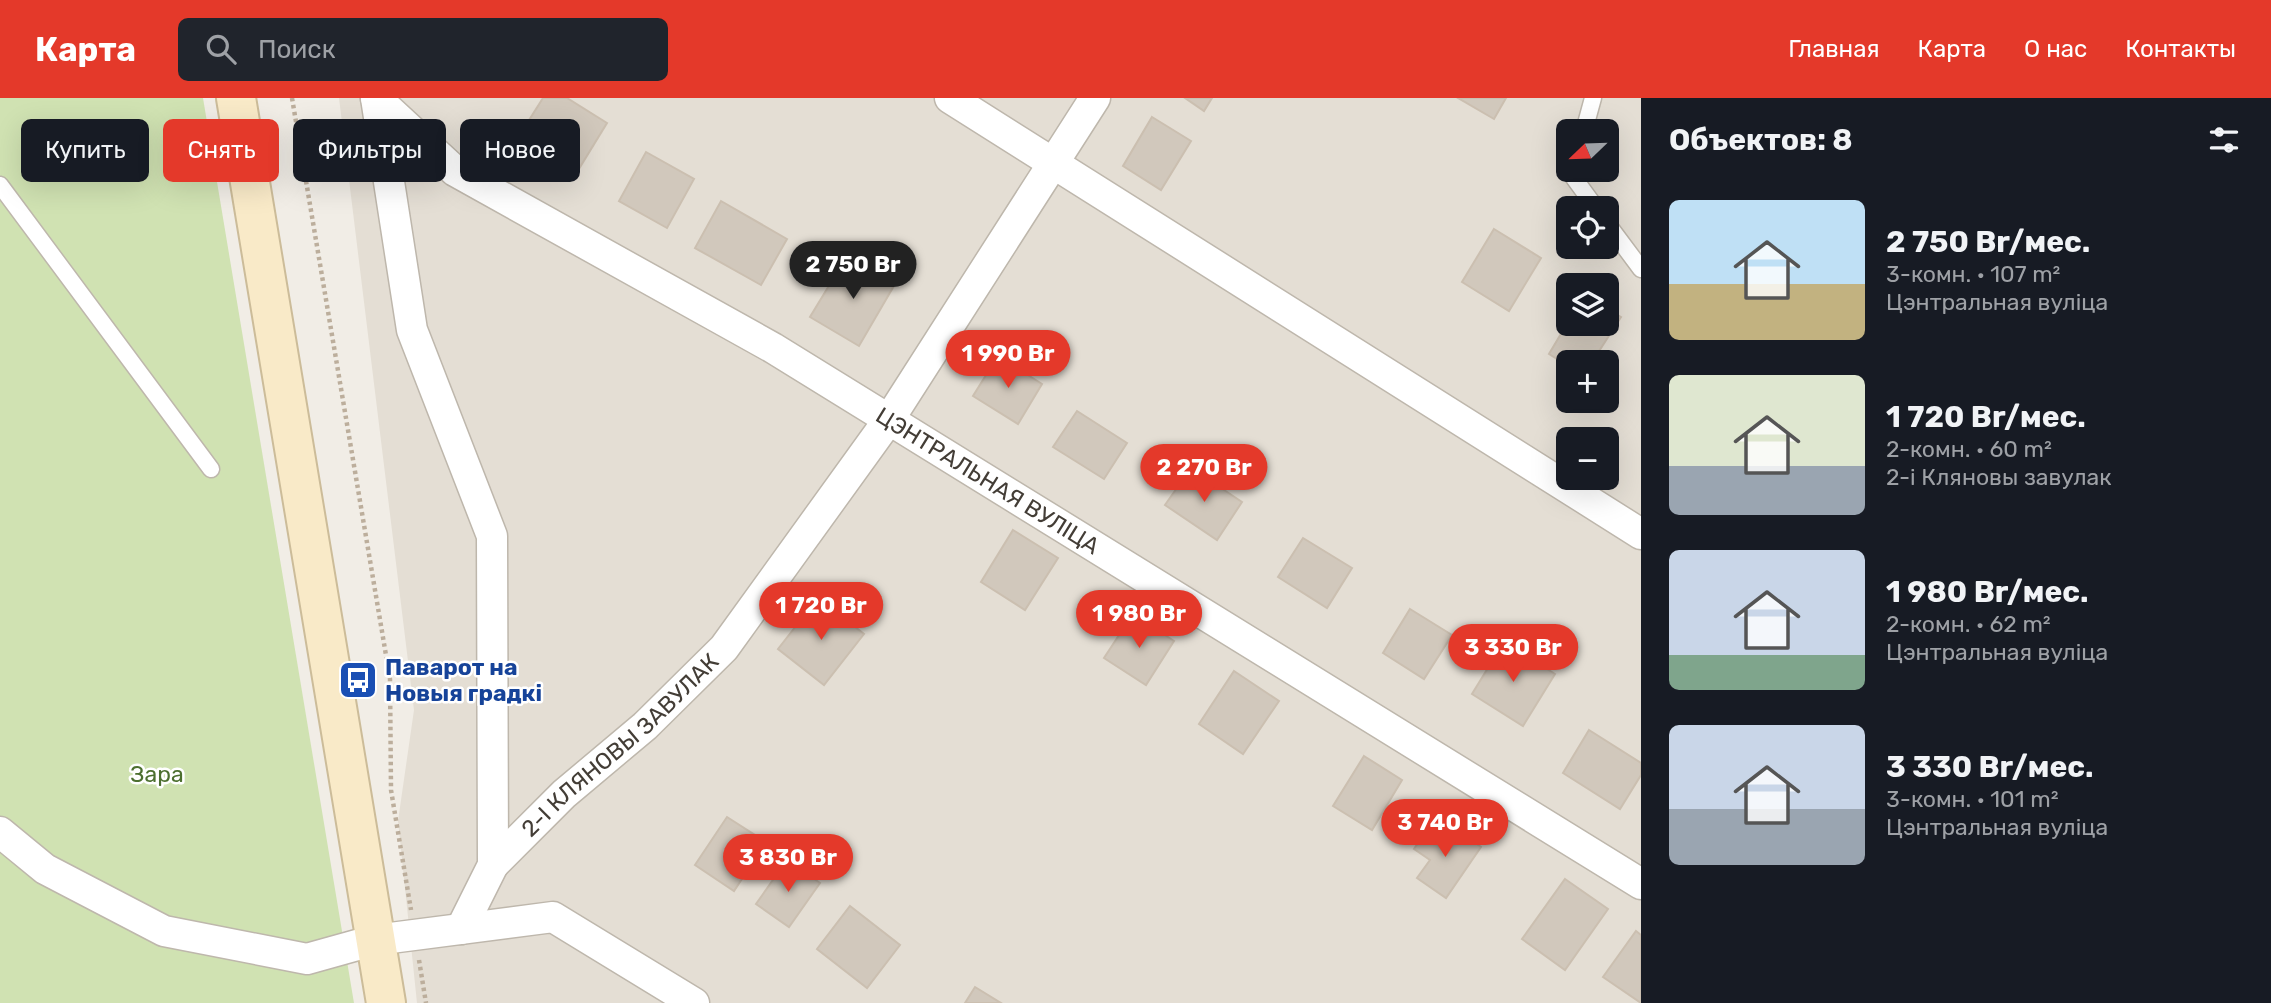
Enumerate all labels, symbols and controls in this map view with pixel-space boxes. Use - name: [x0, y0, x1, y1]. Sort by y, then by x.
- search box: [178, 18, 668, 81]
- text: Карта: [35, 30, 136, 69]
- icon: search: [202, 30, 240, 68]
- text: Поиск: [258, 34, 336, 65]
- text: Главная: [1788, 35, 1880, 63]
- text: Карта: [1918, 35, 1986, 63]
- text: О нас: [2024, 35, 2087, 63]
- text: Контакты: [2125, 35, 2236, 63]
- chip: Купить: [21, 119, 149, 182]
- chip: Снять: [163, 119, 279, 182]
- chip: Фильтры: [293, 119, 446, 182]
- chip: Новое: [460, 119, 580, 182]
- north arrow: [1556, 119, 1619, 182]
- map controls: [1556, 119, 1619, 490]
- icon: filters: [2205, 121, 2243, 159]
- text: Объектов: 8: [1669, 122, 1853, 158]
- button: locate: [1556, 196, 1619, 259]
- text: 2 750 Br/мес.: [1886, 224, 2090, 260]
- icon: home: [1725, 228, 1809, 312]
- pin: 2 750 Br: [781, 242, 925, 301]
- text: 2 750 Br: [805, 250, 901, 278]
- text: 3-комн. · 107 m²: [1886, 260, 2060, 288]
- button: layers: [1556, 273, 1619, 336]
- text: Цэнтральная вуліца: [1886, 288, 2108, 316]
- pin: 1 990 Br: [936, 330, 1080, 390]
- text: 1 990 Br: [962, 339, 1055, 367]
- button: +: [1556, 350, 1619, 413]
- text: 1 720 Br/мес.: [1886, 399, 2086, 435]
- street label: ЦЭНТРАЛЬНАЯ ВУЛІЦА: [871, 401, 1105, 560]
- icon: home: [1725, 403, 1809, 487]
- button: −: [1556, 427, 1619, 490]
- text: 2-комн. · 60 m²: [1886, 435, 2052, 463]
- pin: 2 270 Br: [1132, 444, 1276, 504]
- text: 2 270 Br: [1156, 453, 1252, 481]
- text: 2-і Кляновы завулак: [1886, 463, 2112, 491]
- text: 1 980 Br/мес.: [1886, 574, 2089, 610]
- icon: home: [1725, 578, 1809, 662]
- pin: 1 720 Br: [749, 582, 893, 642]
- pin: 1 980 Br: [1067, 590, 1211, 650]
- text: 1 720 Br: [775, 591, 867, 619]
- text: 1 980 Br: [1092, 599, 1186, 627]
- text: 2-комн. · 62 m²: [1886, 610, 2051, 638]
- pin: 3 330 Br: [1441, 624, 1585, 684]
- text: 3 330 Br: [1464, 633, 1562, 661]
- text: Цэнтральная вуліца: [1886, 638, 2108, 666]
- street label: 2-І КЛЯНОВЫ ЗАВУЛАК: [516, 647, 725, 842]
- place label: Паварот на Новыя градкі: [385, 653, 542, 707]
- bus stop icon: Паварот на Новыя градкі: [337, 659, 379, 701]
- text: 3 330 Br/мес.: [1886, 749, 2093, 785]
- icon: home: [1725, 753, 1809, 837]
- park label: Зара: [130, 760, 184, 788]
- text: 3-комн. · 101 m²: [1886, 785, 2059, 813]
- pin: 3 740 Br: [1373, 800, 1517, 859]
- text: 3 740 Br: [1397, 808, 1493, 836]
- text: Цэнтральная вуліца: [1886, 813, 2108, 841]
- pin: 3 830 Br: [716, 834, 860, 894]
- text: 3 830 Br: [739, 843, 837, 871]

